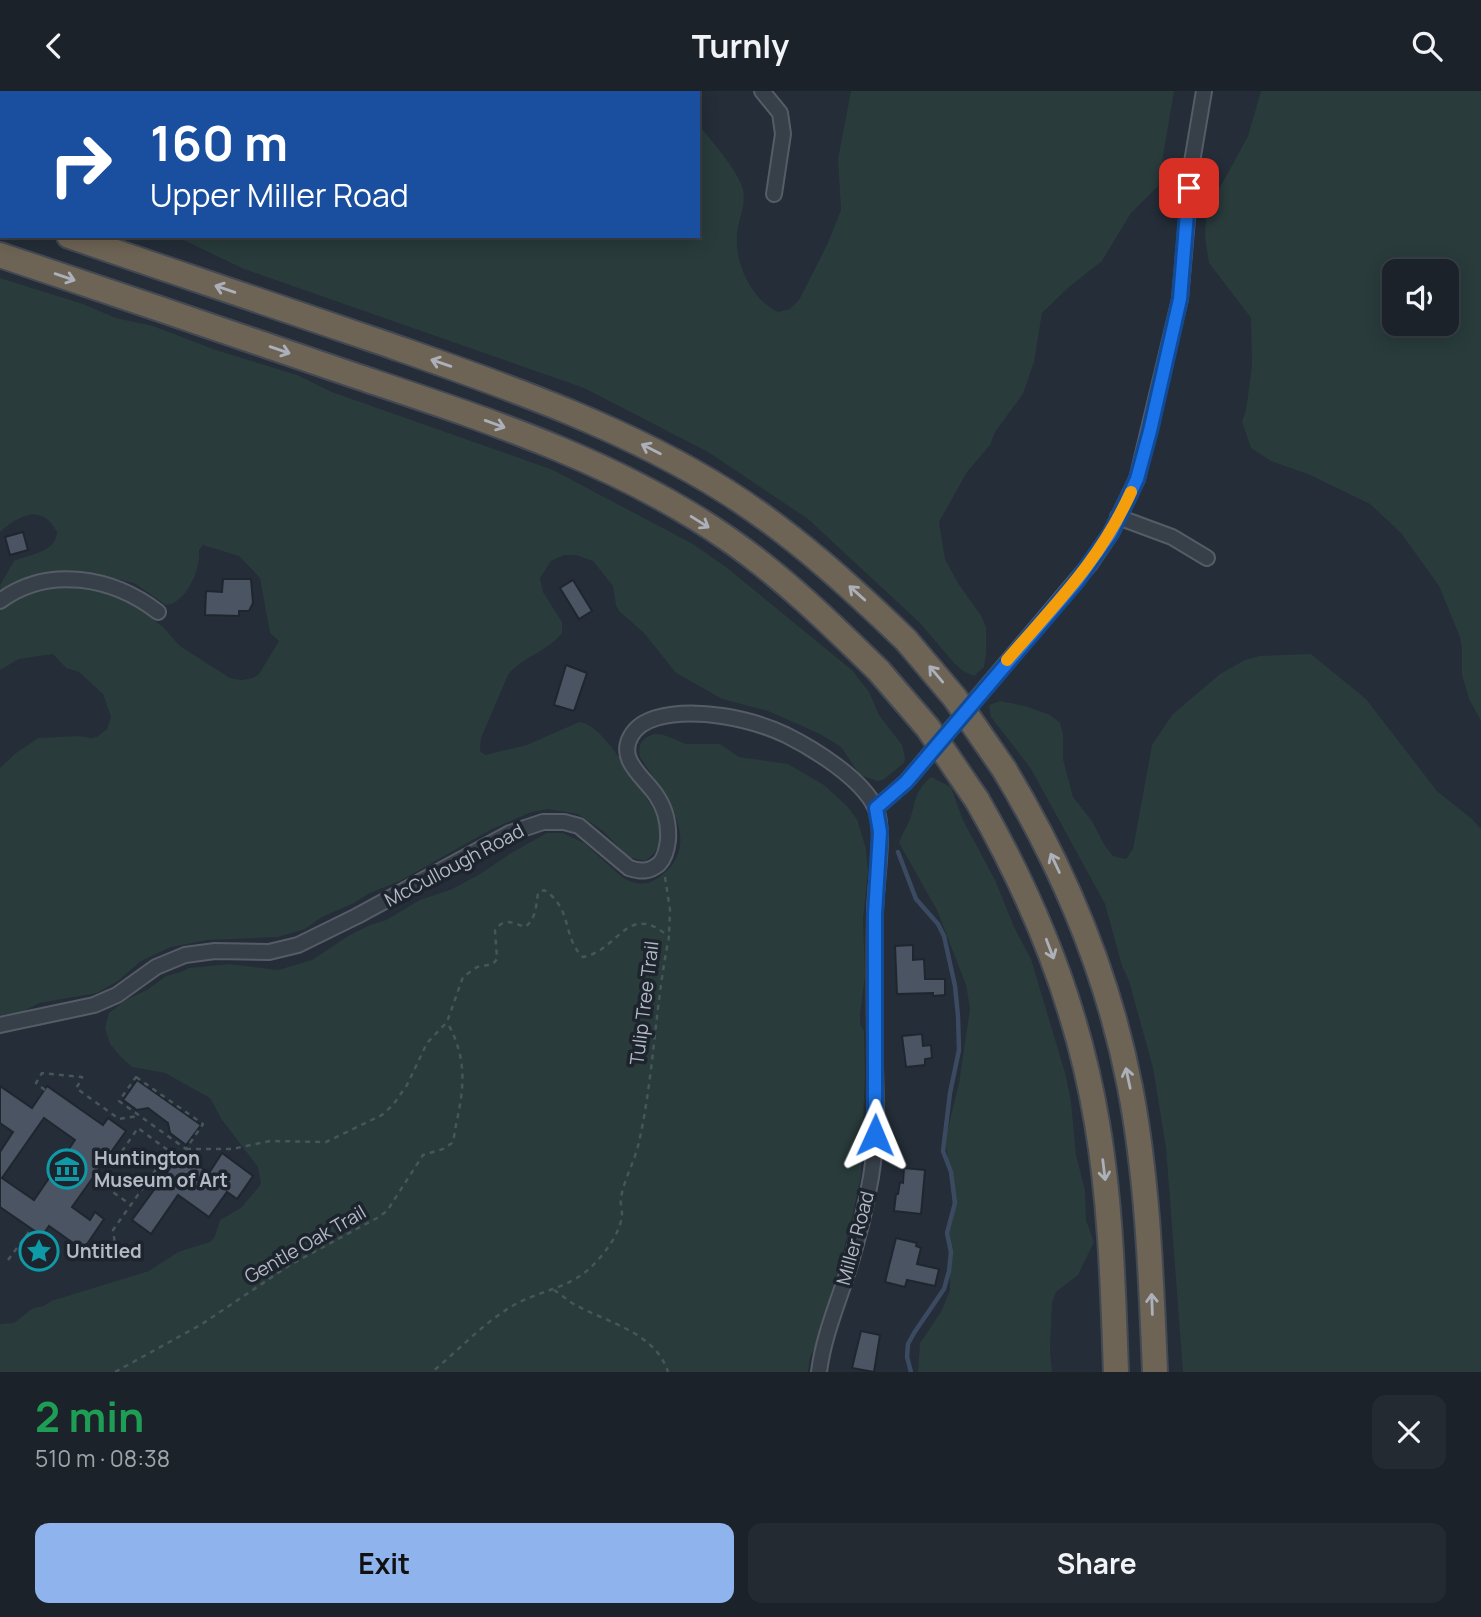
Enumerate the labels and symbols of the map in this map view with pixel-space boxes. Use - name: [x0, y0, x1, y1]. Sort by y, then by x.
- pin: [1159, 158, 1219, 218]
- one-way arrow: [53, 272, 75, 284]
- one-way arrow: [215, 282, 237, 294]
- one-way arrow: [269, 344, 291, 357]
- one-way arrow: [430, 356, 452, 368]
- one-way arrow: [484, 419, 506, 431]
- one-way arrow: [641, 442, 662, 455]
- one-way arrow: [690, 515, 710, 529]
- one-way arrow: [848, 585, 866, 601]
- one-way arrow: [928, 665, 943, 683]
- street label: McCullough Road: [380, 817, 528, 913]
- one-way arrow: [1048, 853, 1061, 874]
- one-way arrow: [1045, 938, 1058, 960]
- street label: Tulip Tree Trail: [623, 939, 665, 1067]
- one-way arrow: [1120, 1067, 1134, 1090]
- position arrow: [838, 1098, 912, 1172]
- place label: Huntington Museum of Art: [94, 1145, 228, 1193]
- museum icon: Huntington Museum of Art: [46, 1148, 88, 1190]
- one-way arrow: [1097, 1158, 1110, 1181]
- street label: Miller Road: [830, 1188, 880, 1288]
- street label: Gentle Oak Trail: [239, 1199, 371, 1289]
- place icon: Untitled: [18, 1230, 60, 1272]
- place label: Untitled: [66, 1238, 142, 1264]
- one-way arrow: [1146, 1293, 1159, 1316]

